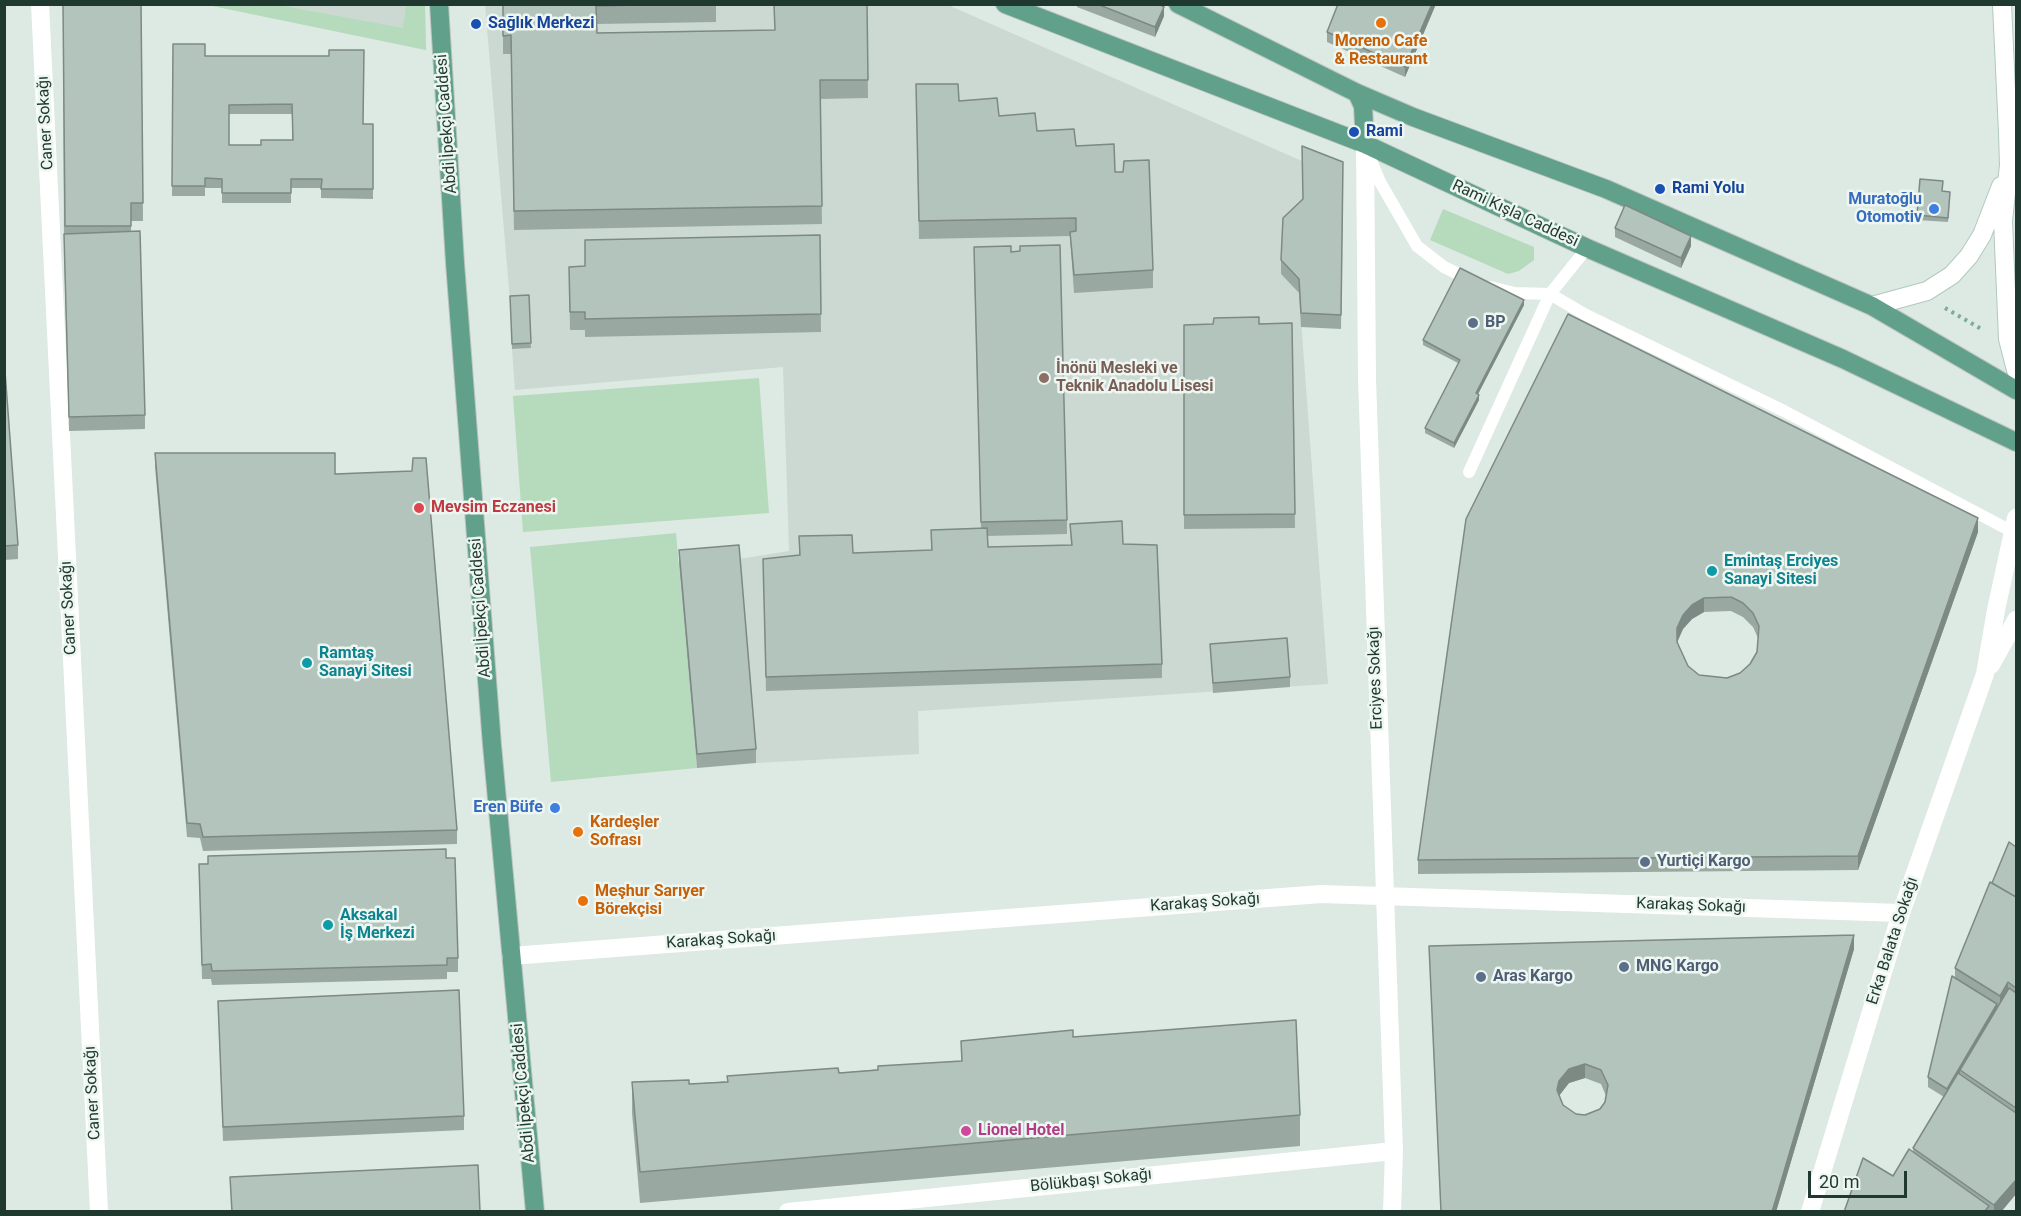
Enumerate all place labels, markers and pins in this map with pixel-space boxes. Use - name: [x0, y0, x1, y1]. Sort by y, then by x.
- place label: Sağlık Merkezi: [488, 14, 595, 34]
- marker: Moreno Cafe & Restaurant: [1374, 16, 1388, 30]
- marker: Sağlık Merkezi: [469, 17, 483, 31]
- place label: Moreno Cafe & Restaurant: [1334, 32, 1428, 70]
- place label: Rami: [1366, 122, 1403, 142]
- marker: Rami: [1347, 125, 1361, 139]
- place label: Rami Yolu: [1672, 179, 1745, 199]
- marker: Rami Yolu: [1653, 182, 1667, 196]
- place label: Muratoğlu Otomotiv: [1848, 190, 1922, 228]
- marker: Muratoğlu Otomotiv: [1927, 202, 1941, 216]
- place label: BP: [1485, 313, 1506, 333]
- marker: BP: [1466, 316, 1480, 330]
- place label: İnönü Mesleki ve Teknik Anadolu Lisesi: [1056, 359, 1214, 397]
- marker: İnönü Mesleki ve Teknik Anadolu Lisesi: [1037, 371, 1051, 385]
- place label: Mevsim Eczanesi: [431, 498, 556, 518]
- marker: Mevsim Eczanesi: [412, 501, 426, 515]
- place label: Emintaş Erciyes Sanayi Sitesi: [1724, 552, 1838, 590]
- marker: Emintaş Erciyes Sanayi Sitesi: [1705, 564, 1719, 578]
- place label: Ramtaş Sanayi Sitesi: [319, 644, 412, 682]
- marker: Ramtaş Sanayi Sitesi: [300, 656, 314, 670]
- place label: Eren Büfe: [473, 798, 543, 818]
- marker: Eren Büfe: [548, 801, 562, 815]
- place label: Kardeşler Sofrası: [590, 813, 659, 851]
- marker: Kardeşler Sofrası: [571, 825, 585, 839]
- place label: Yurtiçi Kargo: [1657, 852, 1751, 872]
- marker: Yurtiçi Kargo: [1638, 855, 1652, 869]
- place label: Meşhur Sarıyer Börekçisi: [595, 882, 705, 920]
- marker: Meşhur Sarıyer Börekçisi: [576, 894, 590, 908]
- place label: Aksakal İş Merkezi: [340, 906, 415, 944]
- marker: Aksakal İş Merkezi: [321, 918, 335, 932]
- place label: MNG Kargo: [1636, 957, 1719, 977]
- marker: MNG Kargo: [1617, 960, 1631, 974]
- place label: Aras Kargo: [1493, 967, 1573, 987]
- marker: Aras Kargo: [1474, 970, 1488, 984]
- place label: Lionel Hotel: [978, 1121, 1064, 1141]
- marker: Lionel Hotel: [959, 1124, 973, 1138]

